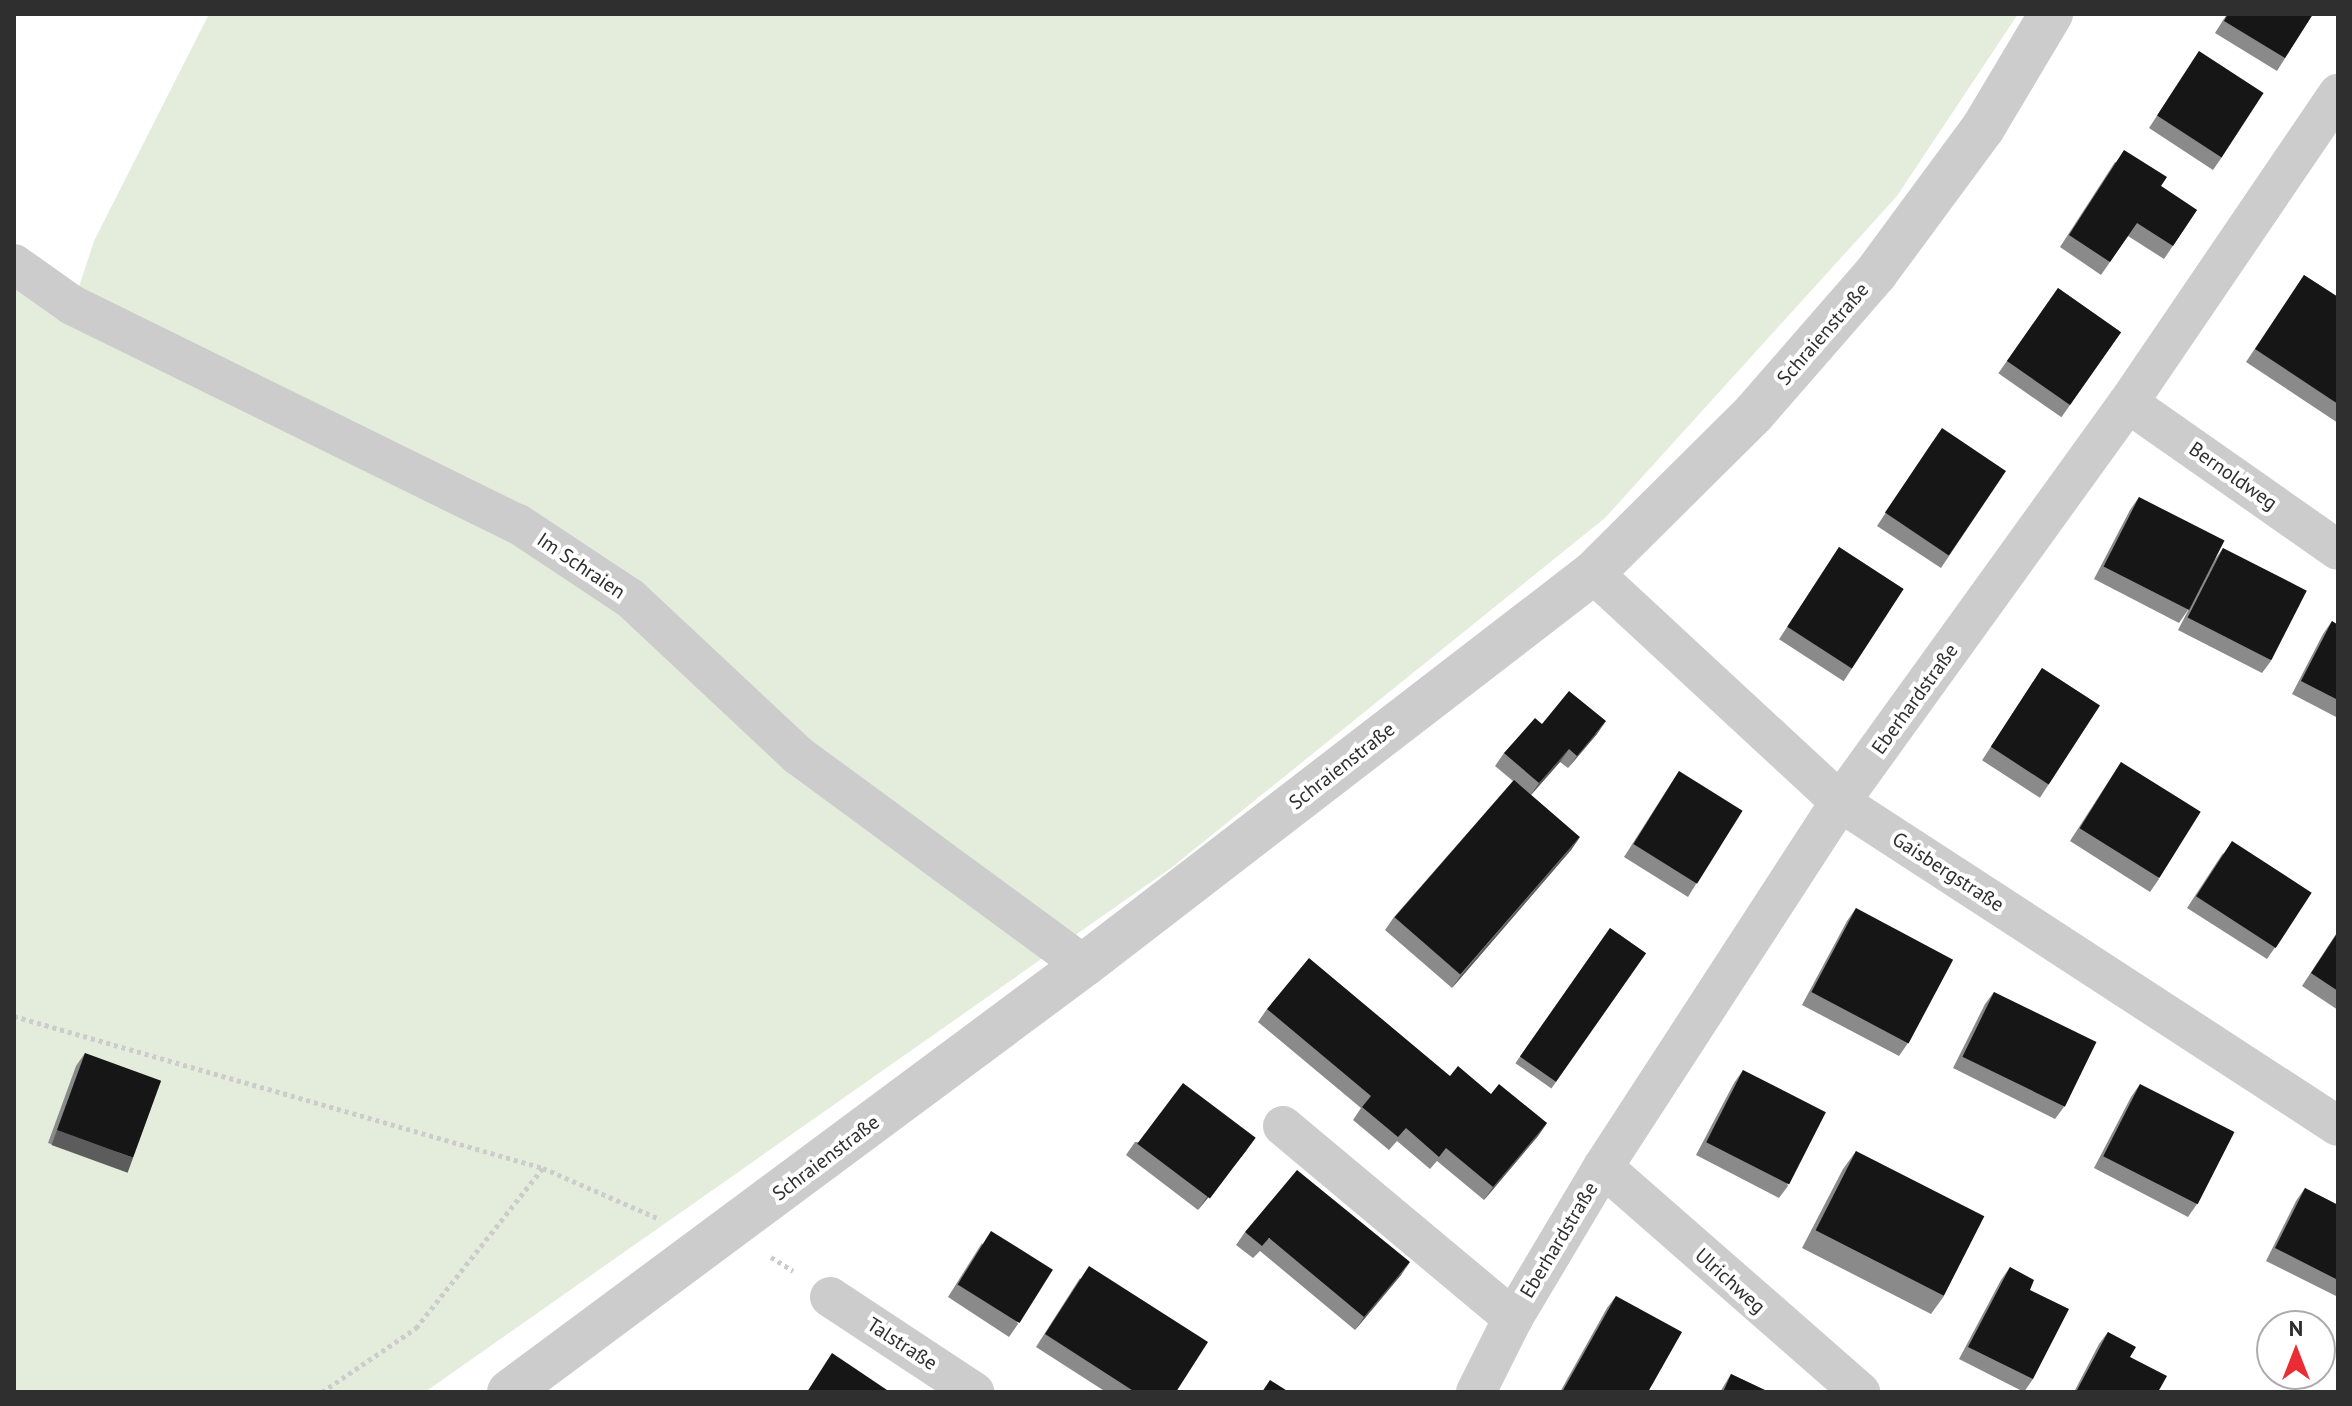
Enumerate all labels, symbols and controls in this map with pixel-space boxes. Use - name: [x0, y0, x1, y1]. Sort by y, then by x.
- street label: Schraienstraße: [1772, 278, 1874, 390]
- street label: Bernoldweg: [2184, 437, 2282, 515]
- street label: Im Schraien: [532, 528, 630, 604]
- street label: Eberhardstraße: [1867, 639, 1963, 759]
- street label: Schraienstraße: [1284, 717, 1400, 815]
- street label: Gaisbergstraße: [1888, 827, 2008, 917]
- street label: Schraienstraße: [768, 1110, 884, 1206]
- street label: Eberhardstraße: [1515, 1178, 1603, 1302]
- street label: Ulrichweg: [1690, 1243, 1770, 1319]
- north arrow: [2256, 1310, 2336, 1390]
- street label: Talstraße: [862, 1313, 942, 1375]
- text: N: [2289, 1314, 2303, 1342]

